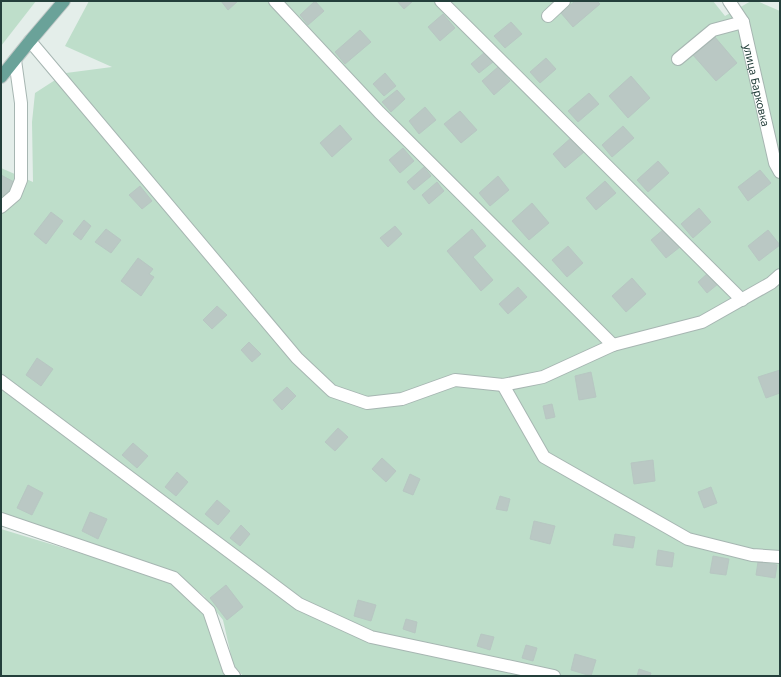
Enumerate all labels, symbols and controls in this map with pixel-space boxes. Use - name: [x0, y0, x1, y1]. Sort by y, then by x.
- street label: улица Барковка: [741, 43, 774, 128]

